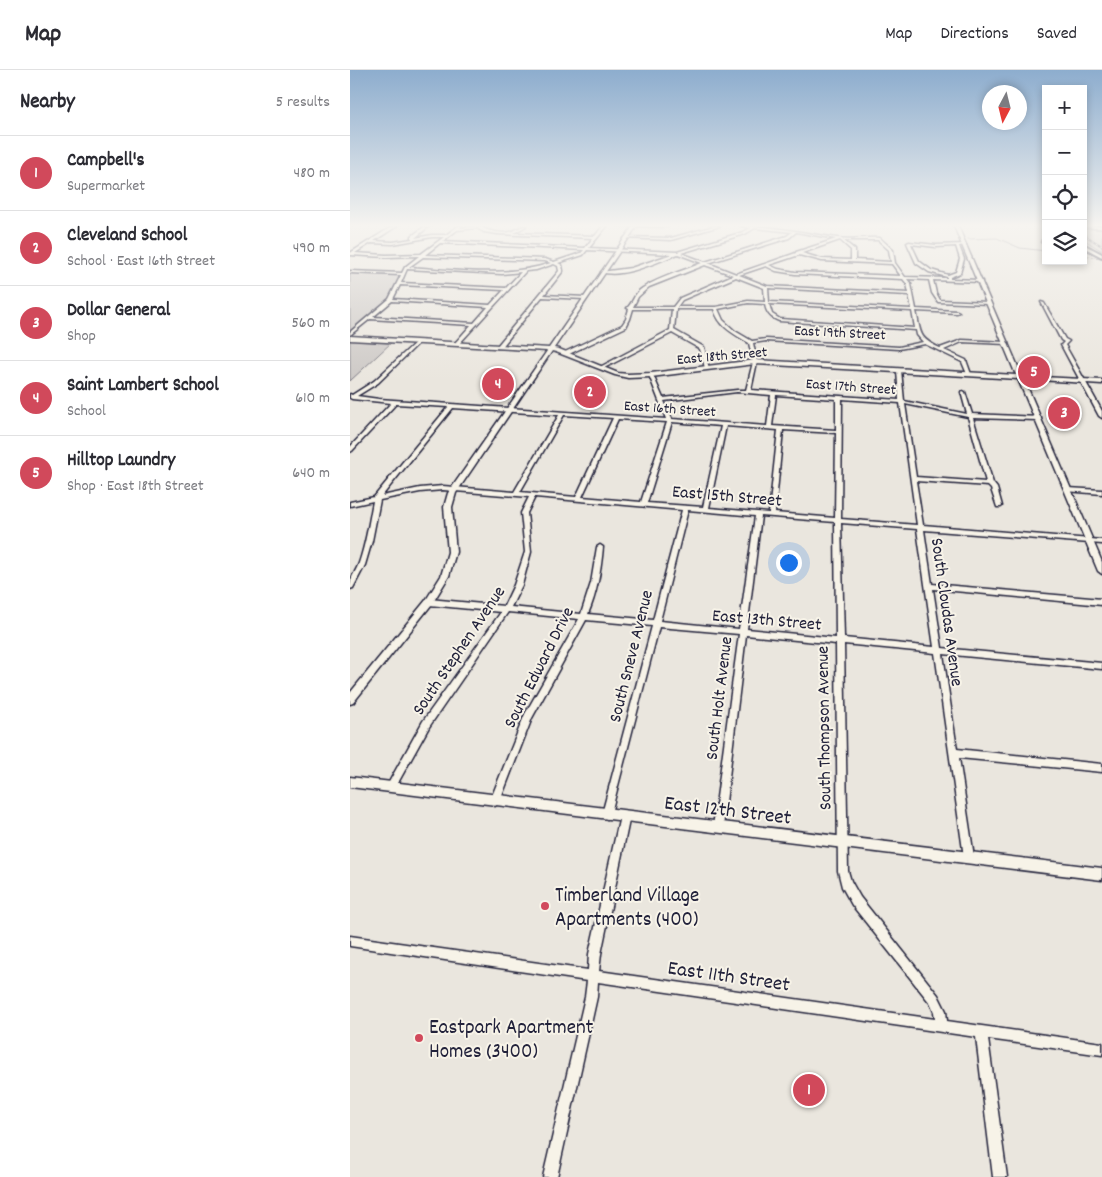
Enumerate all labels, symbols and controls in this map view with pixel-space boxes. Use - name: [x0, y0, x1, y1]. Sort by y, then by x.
- text: Map: [25, 18, 61, 52]
- text: Map: [885, 22, 912, 47]
- text: Directions: [940, 22, 1009, 47]
- text: Saved: [1037, 22, 1077, 47]
- north arrow: [982, 85, 1027, 130]
- map controls: [1042, 85, 1087, 265]
- button: +: [1042, 85, 1087, 130]
- text: Nearby: [20, 88, 75, 118]
- text: 5 results: [276, 91, 330, 114]
- button: −: [1042, 130, 1087, 175]
- text: Campbell's: [67, 148, 144, 175]
- text: 1: [34, 162, 38, 185]
- text: 480 m: [294, 162, 330, 185]
- text: Supermarket: [67, 175, 145, 198]
- button: locate: [1042, 175, 1087, 220]
- button: layers: [1042, 220, 1087, 265]
- text: Cleveland School: [67, 223, 187, 250]
- text: 2: [33, 237, 40, 260]
- text: 490 m: [293, 237, 330, 260]
- text: School · East 16th Street: [67, 250, 215, 273]
- text: Dollar General: [67, 298, 170, 325]
- text: 3: [32, 312, 40, 335]
- text: 560 m: [291, 312, 330, 335]
- street label: East 19th Street: [794, 321, 887, 347]
- text: Shop: [67, 325, 96, 348]
- street label: East 18th Street: [676, 342, 769, 372]
- pin: 5: [1018, 353, 1050, 391]
- pin: 4: [482, 365, 514, 403]
- text: Saint Lambert School: [67, 373, 219, 400]
- pin: 2: [574, 373, 606, 411]
- street label: East 17th Street: [805, 374, 897, 402]
- text: 4: [33, 387, 39, 410]
- text: 610 m: [295, 387, 330, 410]
- pin: 3: [1048, 394, 1080, 432]
- street label: East 16th Street: [623, 396, 717, 424]
- text: School: [67, 400, 106, 423]
- text: Hilltop Laundry: [67, 448, 175, 475]
- text: 5: [32, 462, 40, 485]
- text: 640 m: [292, 462, 330, 485]
- text: Shop · East 18th Street: [67, 475, 204, 498]
- street label: East 15th Street: [671, 480, 783, 515]
- street label: South Cloudas Avenue: [923, 537, 968, 688]
- your location: [776, 550, 802, 576]
- street label: South Stephen Avenue: [407, 582, 513, 721]
- street label: South Sneve Avenue: [604, 588, 661, 725]
- street label: South Edward Drive: [499, 603, 582, 733]
- street label: East 13th Street: [711, 604, 823, 639]
- street label: South Holt Avenue: [701, 635, 740, 761]
- street label: South Thompson Avenue: [812, 646, 839, 810]
- street label: East 12th Street: [662, 789, 793, 835]
- place label: Timberland Village Apartments (400): [555, 882, 699, 936]
- marker: Timberland Village Apartments (400): [539, 900, 551, 912]
- street label: East 11th Street: [666, 955, 792, 1001]
- place label: Eastpark Apartment Homes (3400): [429, 1014, 594, 1068]
- marker: Eastpark Apartment Homes (3400): [413, 1032, 425, 1044]
- pin: 1: [793, 1071, 825, 1109]

